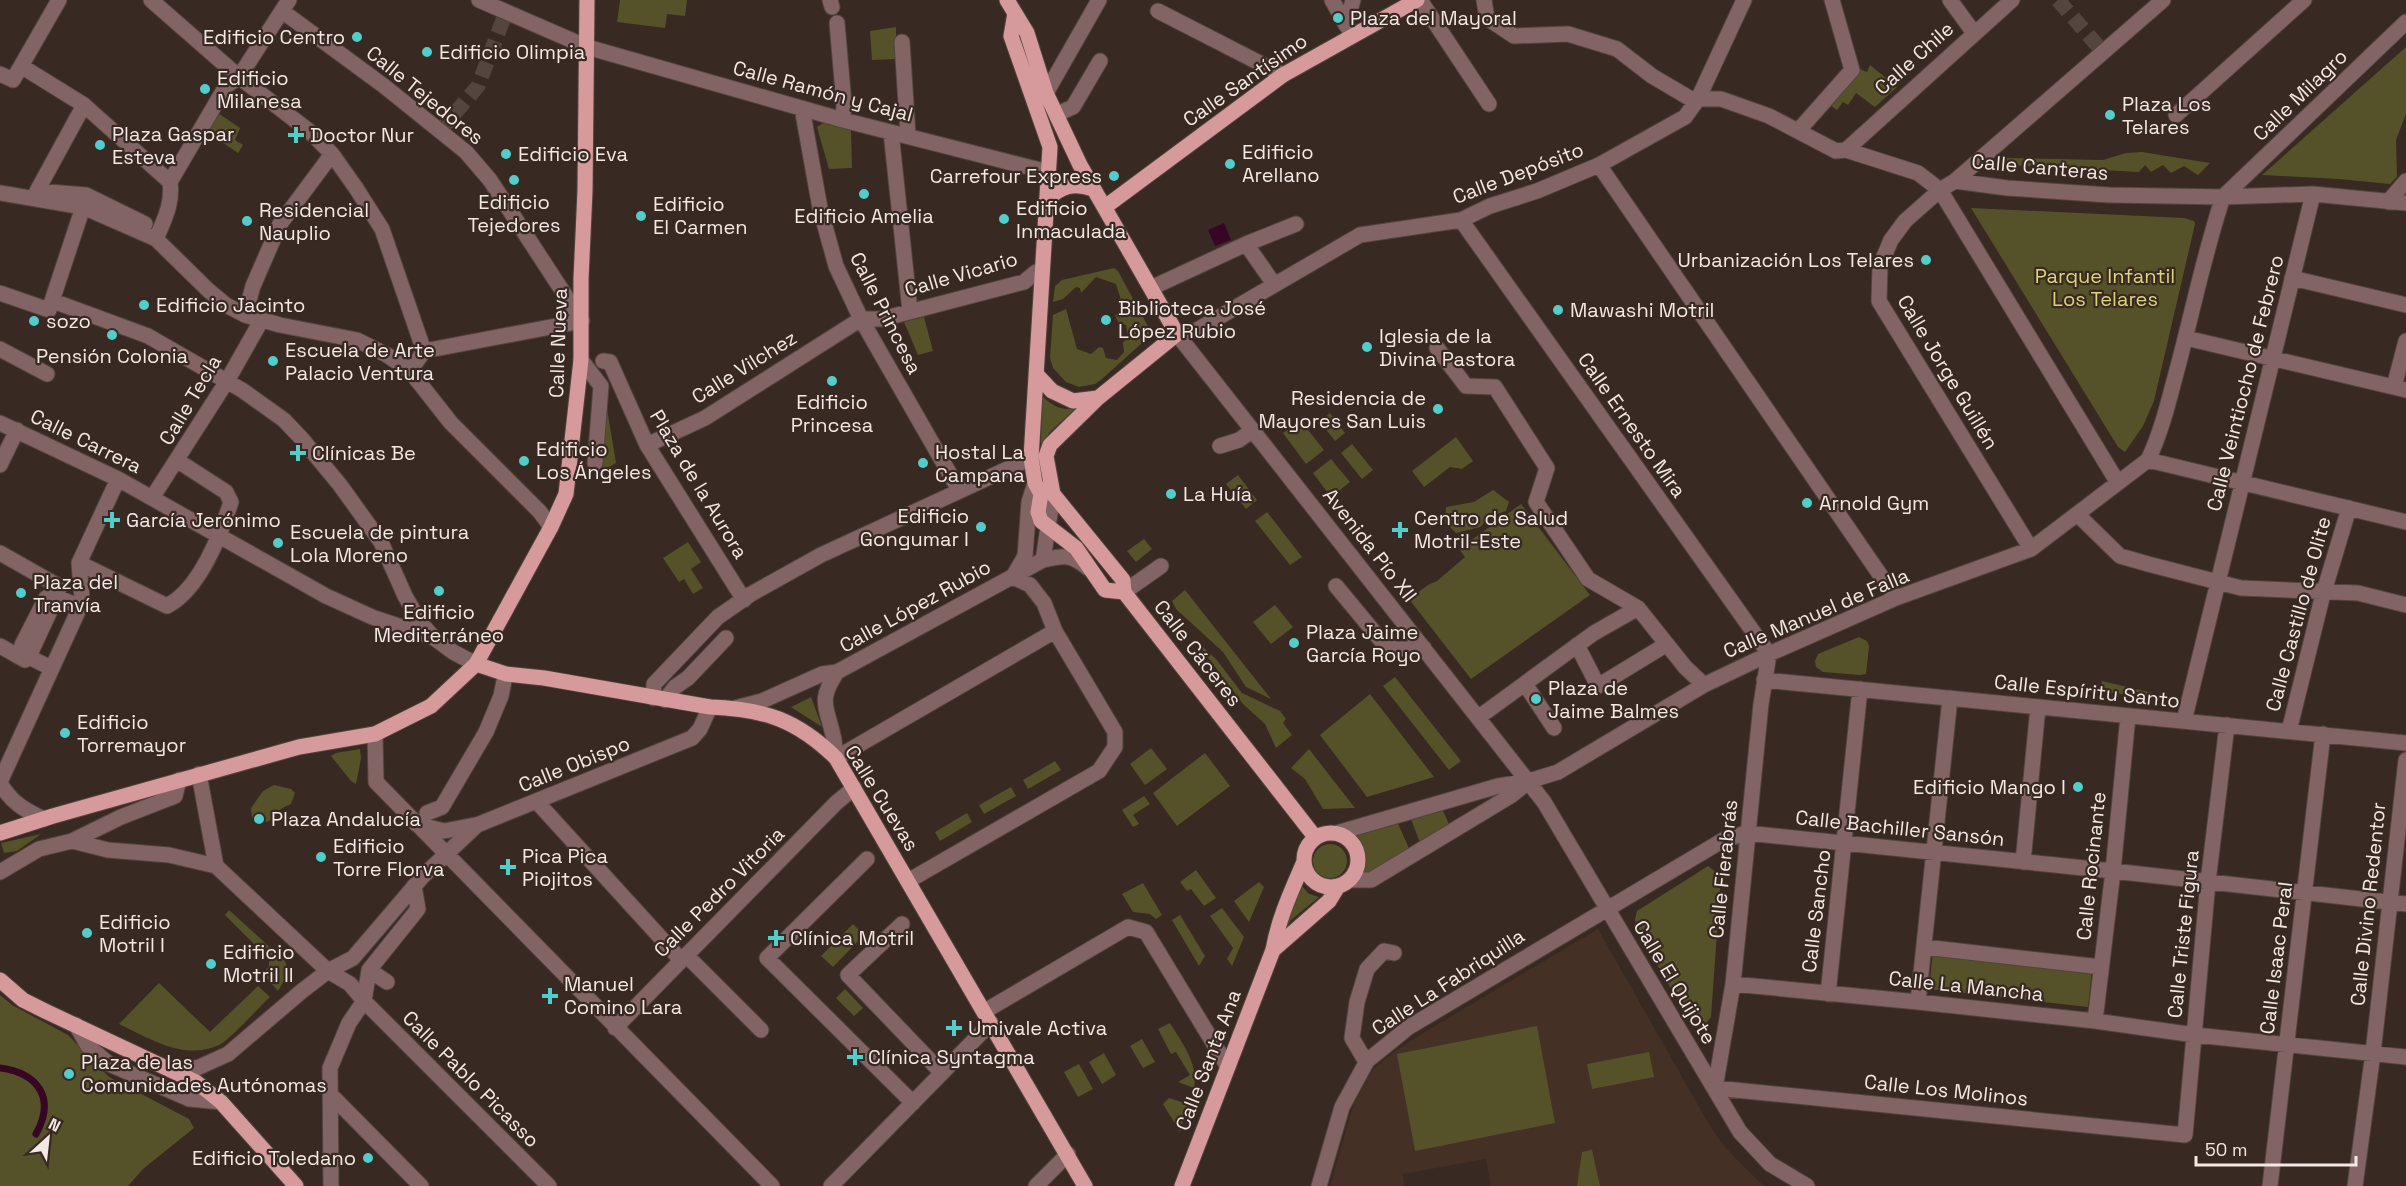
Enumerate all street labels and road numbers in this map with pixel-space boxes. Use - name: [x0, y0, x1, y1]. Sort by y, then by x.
- street label: Calle Chile: [1869, 16, 1959, 100]
- street label: Calle Santísimo: [1178, 27, 1312, 133]
- street label: Calle Tejedores: [361, 40, 489, 150]
- street label: Calle Milagro: [2247, 43, 2353, 147]
- street label: Calle Ramón y Cajal: [730, 54, 916, 128]
- street label: Calle Depósito: [1449, 136, 1587, 210]
- street label: Calle Canteras: [1970, 148, 2110, 186]
- street label: Calle Vicario: [901, 245, 1021, 303]
- street label: Calle Princesa: [844, 248, 928, 378]
- street label: Calle Veintiocho de Febrero: [2201, 252, 2289, 514]
- street label: Calle Nueva: [543, 288, 573, 398]
- street label: Calle Jorge Guillén: [1892, 290, 2004, 454]
- street label: Calle Vilchez: [687, 324, 801, 410]
- street label: Calle Ernesto Mira: [1572, 347, 1692, 503]
- street label: Calle Tecla: [153, 350, 227, 450]
- street label: Calle Carrera: [26, 403, 146, 479]
- street label: Plaza de la Aurora: [644, 405, 754, 563]
- street label: Avenida Pío XII: [1317, 483, 1423, 607]
- street label: Calle Castillo de Olite: [2259, 514, 2337, 714]
- street label: Calle López Rubio: [835, 554, 995, 658]
- street label: Calle Manuel de Falla: [1719, 562, 1913, 664]
- street label: Calle Cáceres: [1148, 594, 1248, 712]
- street label: Calle Espíritu Santo: [1993, 668, 2181, 714]
- street label: Calle Obispo: [514, 730, 634, 798]
- street label: Calle Cuevas: [839, 740, 925, 856]
- street label: Calle Rocinante: [2070, 790, 2112, 942]
- street label: Calle Fierabrás: [1703, 798, 1743, 940]
- street label: Calle Divino Redentor: [2344, 801, 2392, 1007]
- street label: Calle Bachiller Sansón: [1794, 804, 2006, 852]
- street label: Calle Pedro Vitoria: [648, 821, 790, 963]
- street label: Calle Sancho: [1796, 848, 1836, 974]
- street label: Calle Triste Figura: [2161, 849, 2205, 1019]
- street label: Calle Isaac Peral: [2254, 880, 2298, 1036]
- street label: Calle El Quijote: [1628, 915, 1722, 1049]
- street label: Calle La Fabriquilla: [1366, 923, 1530, 1041]
- street label: Calle La Mancha: [1887, 965, 2045, 1007]
- street label: Calle Santa Ana: [1169, 986, 1247, 1134]
- street label: Calle Pablo Picasso: [397, 1005, 545, 1153]
- street label: Calle Los Molinos: [1863, 1068, 2029, 1112]

